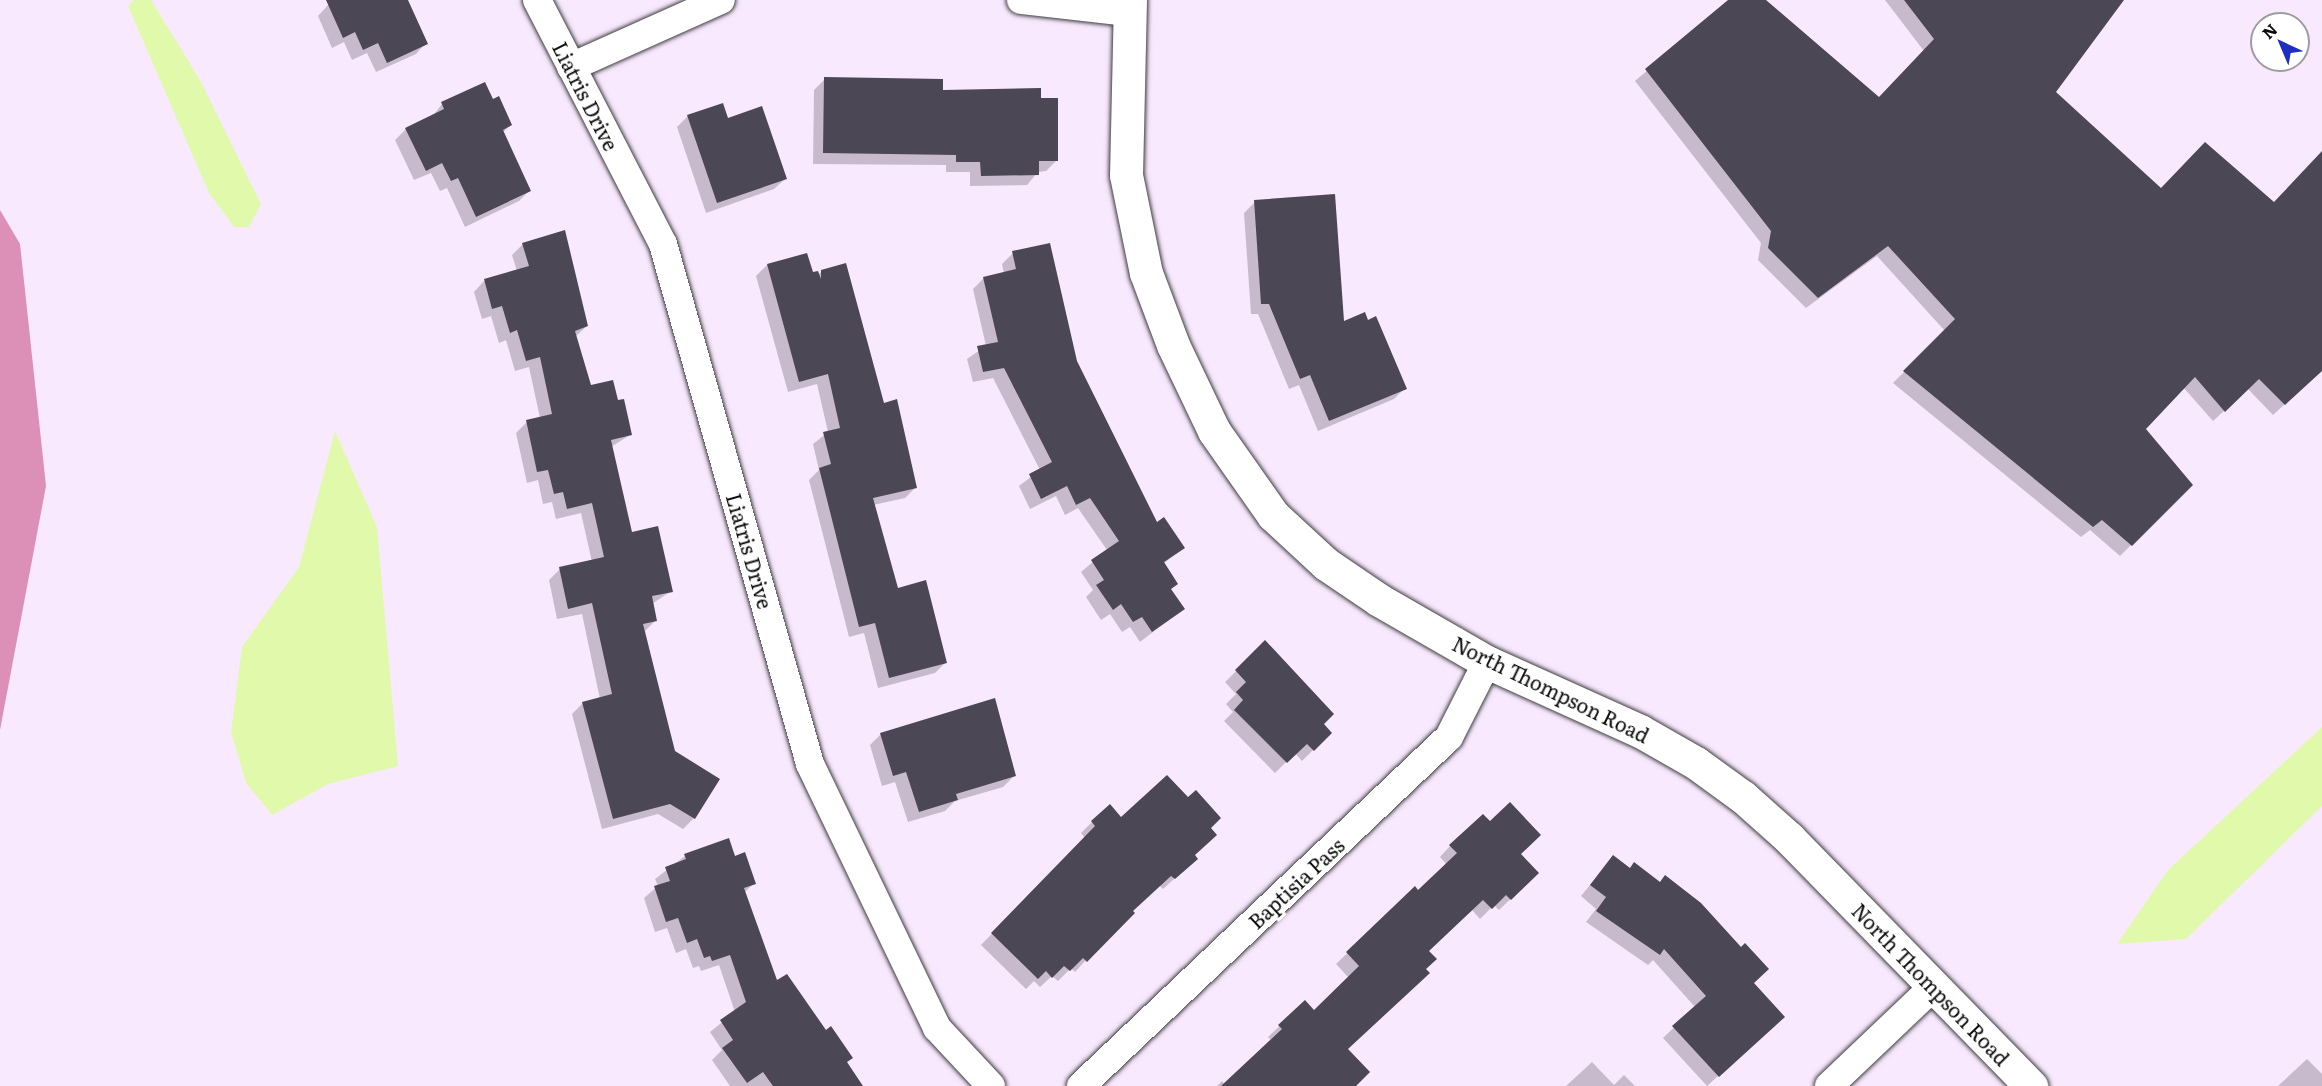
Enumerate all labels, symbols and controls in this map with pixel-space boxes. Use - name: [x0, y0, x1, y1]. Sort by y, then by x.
- north arrow: [2250, 12, 2310, 72]
- text: N: [2256, 17, 2282, 44]
- street label: Liatris Drive: [548, 38, 624, 154]
- street label: Liatris Drive: [722, 491, 778, 611]
- street label: North Thompson Road: [1449, 631, 1653, 747]
- street label: Baptisia Pass: [1243, 833, 1349, 933]
- street label: North Thompson Road: [1847, 898, 2015, 1070]

